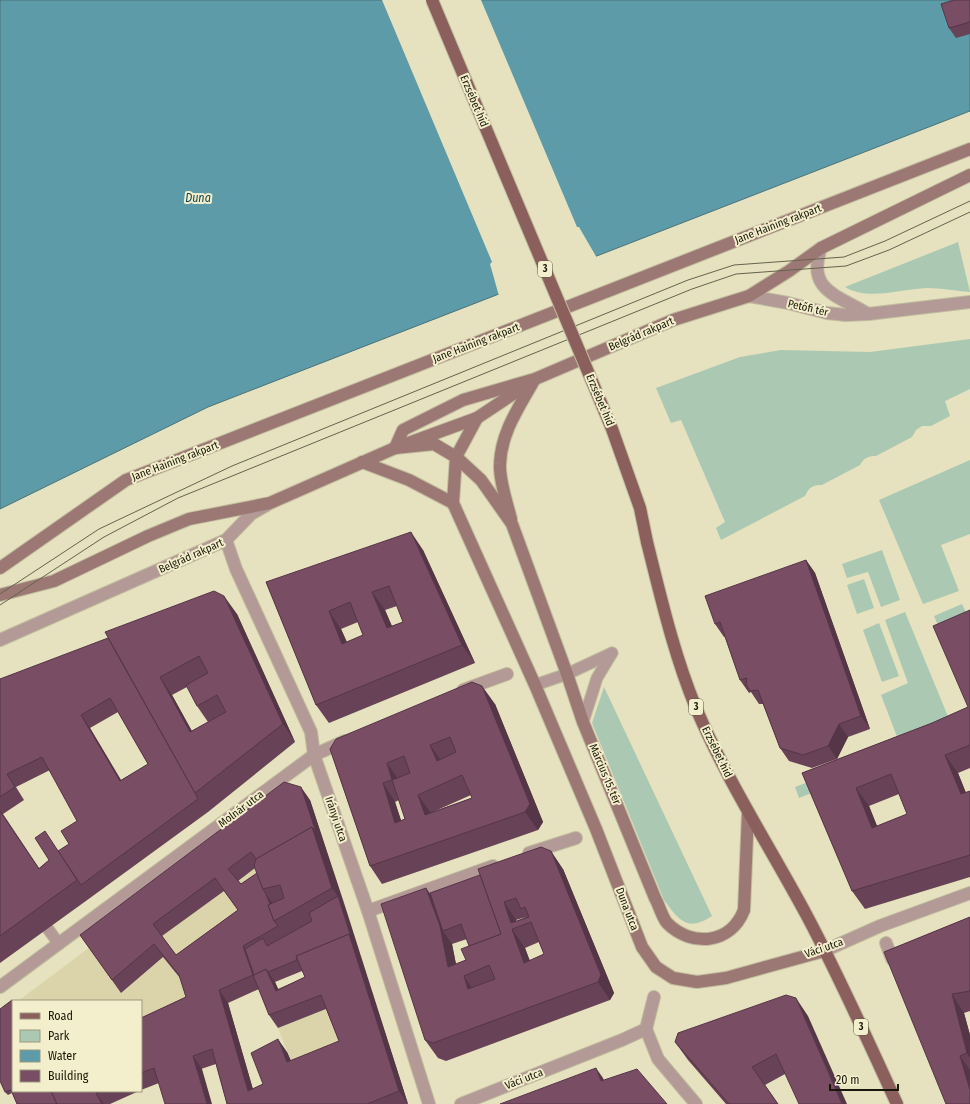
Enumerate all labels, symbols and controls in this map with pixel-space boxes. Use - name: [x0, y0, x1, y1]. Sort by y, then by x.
- street label: Erzsébet híd: [457, 73, 491, 129]
- water label: Duna: [185, 191, 211, 205]
- street label: Jane Haining rakpart: [733, 201, 824, 247]
- road number: 3: [538, 261, 552, 277]
- street label: Petőfi tér: [787, 297, 830, 319]
- street label: Belgrád rakpart: [606, 314, 676, 354]
- street label: Jane Haining rakpart: [431, 320, 522, 366]
- street label: Erzsébet híd: [583, 372, 617, 428]
- street label: Jane Haining rakpart: [130, 438, 221, 484]
- street label: Belgrád rakpart: [157, 536, 226, 576]
- road number: 3: [689, 699, 703, 715]
- street label: Erzsébet híd: [699, 724, 735, 780]
- street label: Március 15. tér: [586, 742, 624, 806]
- street label: Molnár utca: [216, 788, 266, 830]
- street label: Irányi utca: [322, 795, 350, 843]
- street label: Duna utca: [613, 886, 641, 932]
- street label: Váci utca: [803, 935, 845, 961]
- legend: [12, 1000, 142, 1092]
- text: Road: [48, 1009, 73, 1023]
- road number: 3: [854, 1019, 868, 1035]
- text: Park: [48, 1029, 70, 1043]
- text: Water: [48, 1049, 77, 1063]
- street label: Váci utca: [503, 1066, 545, 1092]
- scale bar: [830, 1066, 898, 1092]
- text: Building: [48, 1069, 89, 1083]
- text: 20 m: [836, 1073, 860, 1087]

